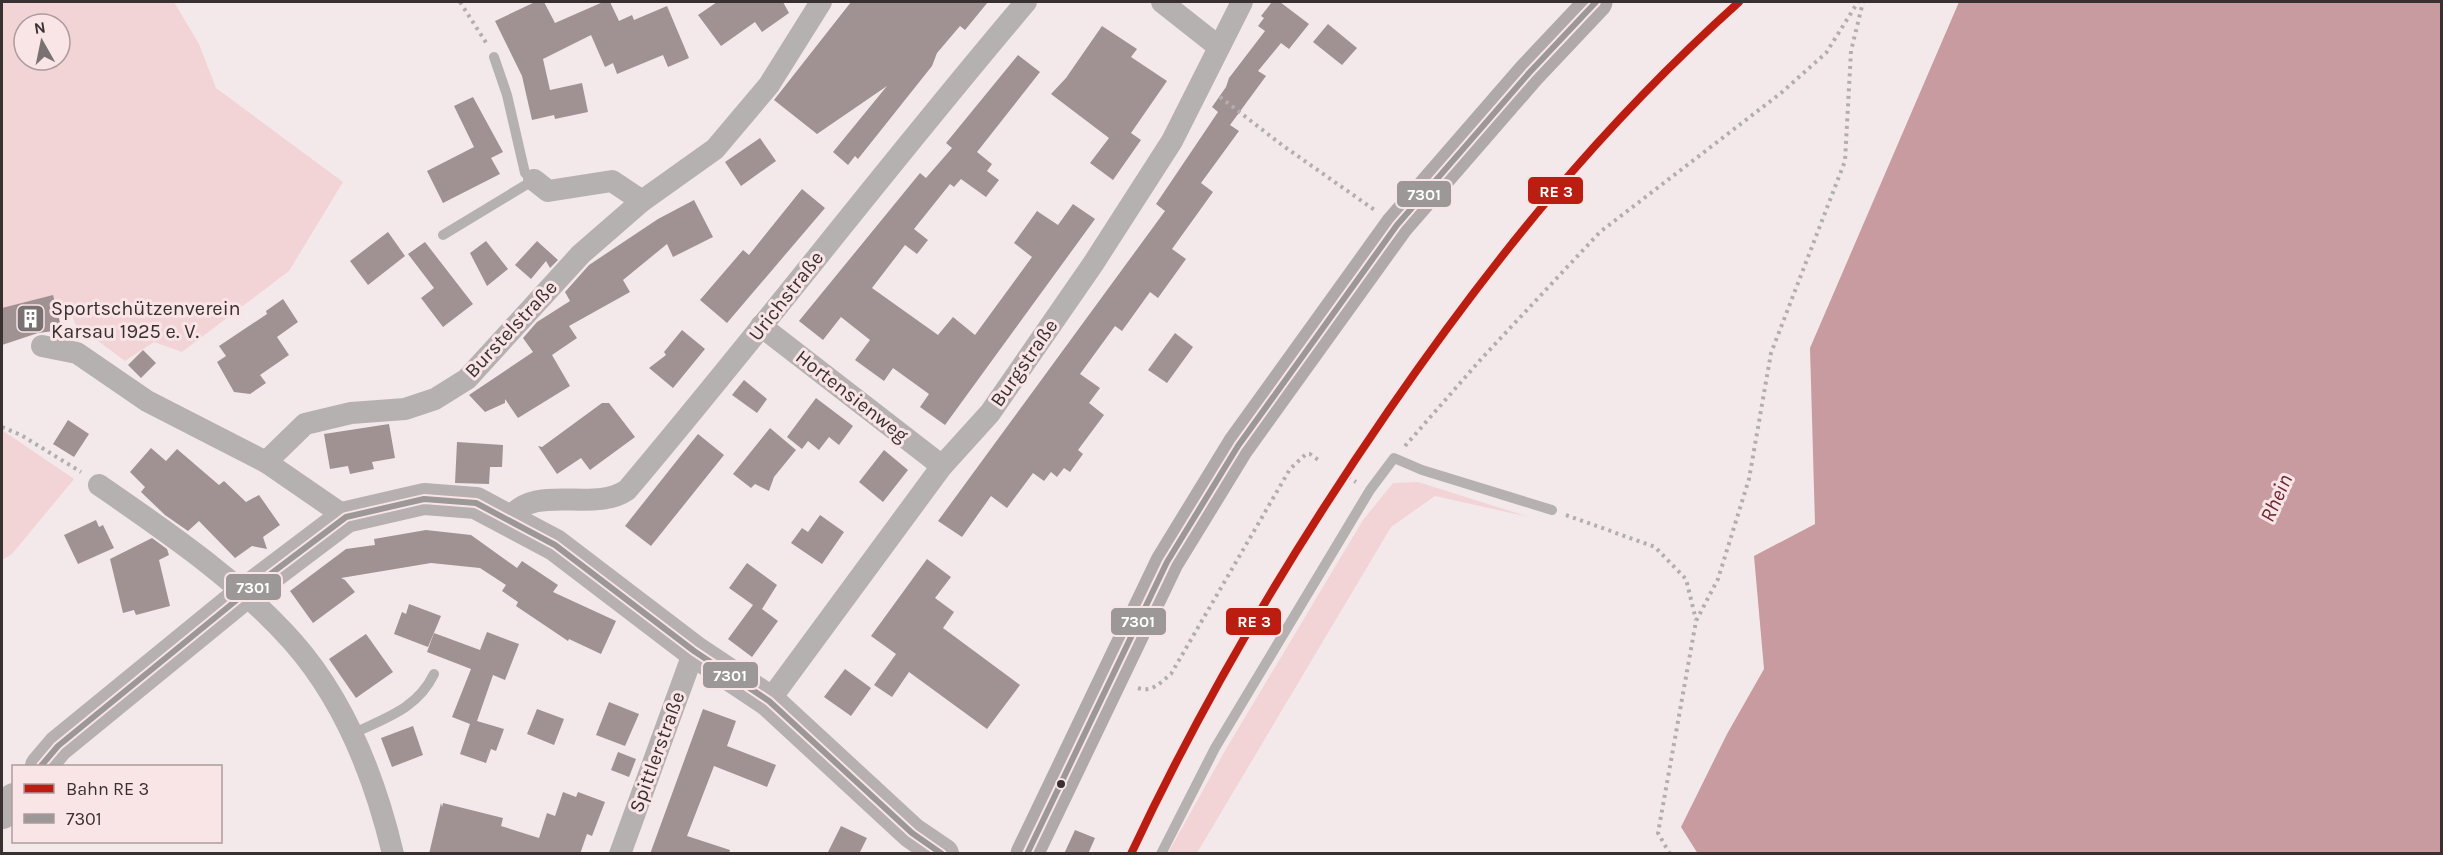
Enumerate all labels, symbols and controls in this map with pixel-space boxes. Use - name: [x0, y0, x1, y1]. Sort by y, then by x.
- north arrow: [12, 12, 72, 72]
- text: N: [33, 17, 47, 38]
- line badge: RE 3: [1527, 176, 1584, 205]
- line badge: 7301: [1396, 180, 1452, 208]
- text: RE 3: [1539, 182, 1573, 201]
- text: 7301: [1407, 185, 1441, 204]
- street label: Urichstraße: [744, 247, 828, 345]
- street label: Burstelstraße: [460, 276, 562, 382]
- place label: Sportschützenverein Karsau 1925 e. V.: [51, 297, 241, 343]
- building icon: Sportschützenverein Karsau 1925 e. V.: [14, 303, 46, 335]
- street label: Burgstraße: [985, 315, 1063, 411]
- street label: Hortensienweg: [791, 345, 913, 447]
- water label: Rhein: [2255, 470, 2297, 526]
- line badge: 7301: [225, 573, 282, 601]
- text: 7301: [236, 578, 270, 597]
- line badge: 7301: [1110, 607, 1167, 636]
- line badge: RE 3: [1225, 607, 1282, 636]
- text: 7301: [1121, 612, 1155, 631]
- text: RE 3: [1237, 612, 1271, 631]
- line badge: 7301: [702, 661, 759, 689]
- text: 7301: [713, 666, 747, 685]
- street label: Spittlerstraße: [625, 689, 689, 815]
- legend: [12, 765, 222, 843]
- text: Bahn RE 3: [66, 778, 149, 800]
- unlabelled marker: [1055, 778, 1067, 790]
- text: 7301: [66, 808, 102, 830]

